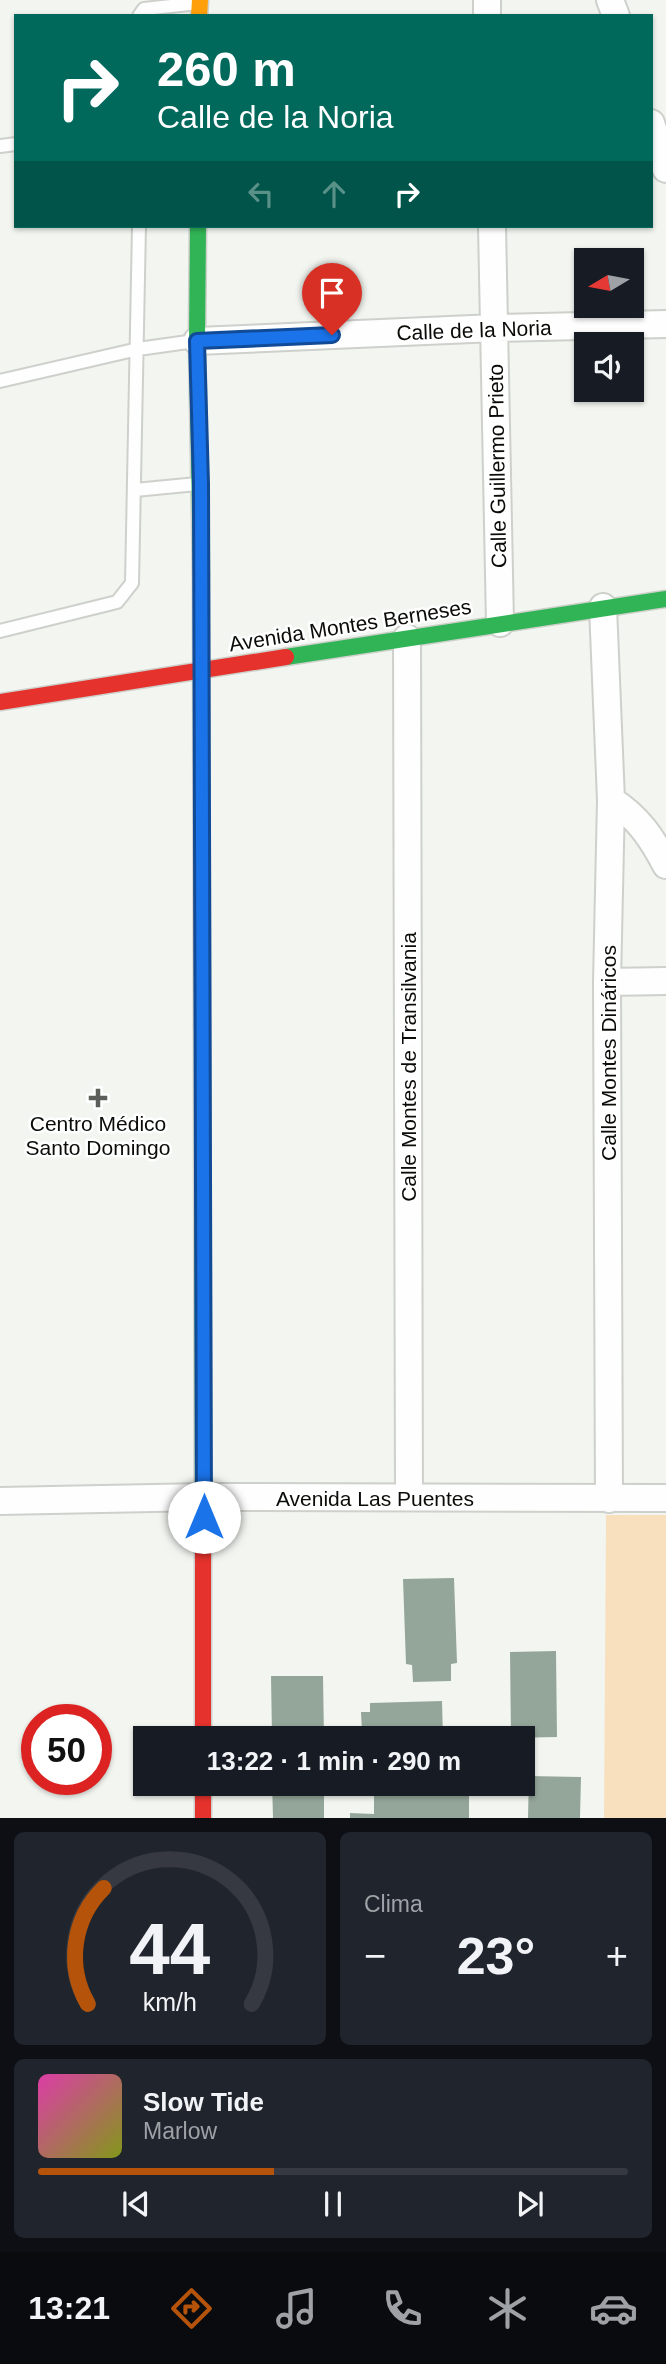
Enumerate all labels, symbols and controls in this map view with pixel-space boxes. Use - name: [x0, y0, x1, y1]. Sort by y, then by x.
- icon: right: [42, 42, 133, 133]
- text: 260 m: [157, 42, 296, 96]
- text: Calle de la Noria: [157, 99, 394, 135]
- icon: left: [242, 175, 280, 213]
- icon: ahead: [315, 175, 353, 213]
- icon: right: [388, 175, 426, 213]
- north arrow: [574, 248, 644, 318]
- map controls: [574, 248, 644, 402]
- pin: [302, 263, 362, 335]
- icon: arrive: [313, 274, 351, 312]
- street label: Calle de la Noria: [396, 316, 552, 344]
- button: sound: [574, 332, 644, 402]
- street label: Calle Guillermo Prieto: [484, 364, 510, 568]
- street label: Avenida Montes Berneses: [227, 594, 473, 656]
- street label: Calle Montes de Transilvania: [397, 932, 420, 1202]
- street label: Calle Montes Dináricos: [597, 945, 620, 1161]
- marker: Centro Médico Santo Domingo: [88, 1088, 108, 1108]
- place label: Centro Médico Santo Domingo: [26, 1112, 170, 1159]
- position arrow: [167, 1480, 241, 1554]
- street label: Avenida Las Puentes: [276, 1487, 474, 1510]
- speed limit sign: 50: [21, 1704, 112, 1795]
- text: 13:22 · 1 min · 290 m: [207, 1746, 461, 1776]
- text: Clima: [364, 1891, 423, 1917]
- text: 44: [130, 1909, 211, 1990]
- text: 23°: [457, 1927, 535, 1985]
- text: −: [364, 1935, 386, 1977]
- text: +: [606, 1935, 628, 1977]
- text: km/h: [143, 1988, 197, 2016]
- text: Slow Tide: [143, 2087, 264, 2117]
- text: Marlow: [143, 2118, 217, 2144]
- icon: previous: [117, 2185, 155, 2223]
- icon: pause: [314, 2185, 352, 2223]
- icon: next: [511, 2185, 549, 2223]
- icon: directions: [167, 2284, 216, 2333]
- icon: music: [272, 2284, 321, 2333]
- icon: phone: [378, 2284, 427, 2333]
- icon: climate: [483, 2284, 532, 2333]
- icon: car: [589, 2284, 638, 2333]
- text: 13:21: [28, 2290, 110, 2326]

